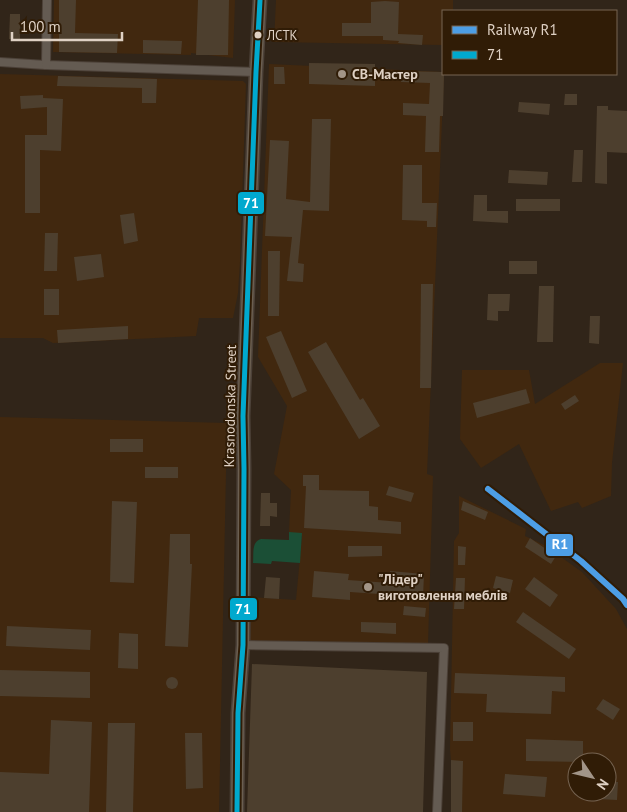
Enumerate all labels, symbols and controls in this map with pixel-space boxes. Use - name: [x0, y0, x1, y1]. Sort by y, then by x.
- scale bar: [12, 10, 122, 42]
- legend: [442, 10, 617, 75]
- text: 100 m: [20, 17, 61, 36]
- text: Railway R1: [487, 20, 558, 39]
- place label: ЛСТК: [266, 27, 298, 44]
- marker: ЛСТК: [253, 30, 263, 40]
- text: 71: [487, 45, 503, 64]
- place label: СВ-Мастер: [352, 65, 418, 83]
- marker: СВ-Мастер: [336, 68, 348, 80]
- line badge: 71: [237, 191, 265, 215]
- text: 71: [243, 194, 259, 212]
- street label: Krasnodonska Street: [220, 344, 240, 467]
- line badge: R1: [545, 533, 574, 557]
- text: R1: [552, 535, 568, 553]
- place label: "Лідер" виготовлення меблів: [378, 570, 508, 604]
- marker: "Лідер" виготовлення меблів: [362, 581, 374, 593]
- line badge: 71: [229, 597, 258, 621]
- text: 71: [235, 600, 251, 618]
- north arrow: [567, 752, 617, 802]
- text: N: [593, 776, 613, 793]

